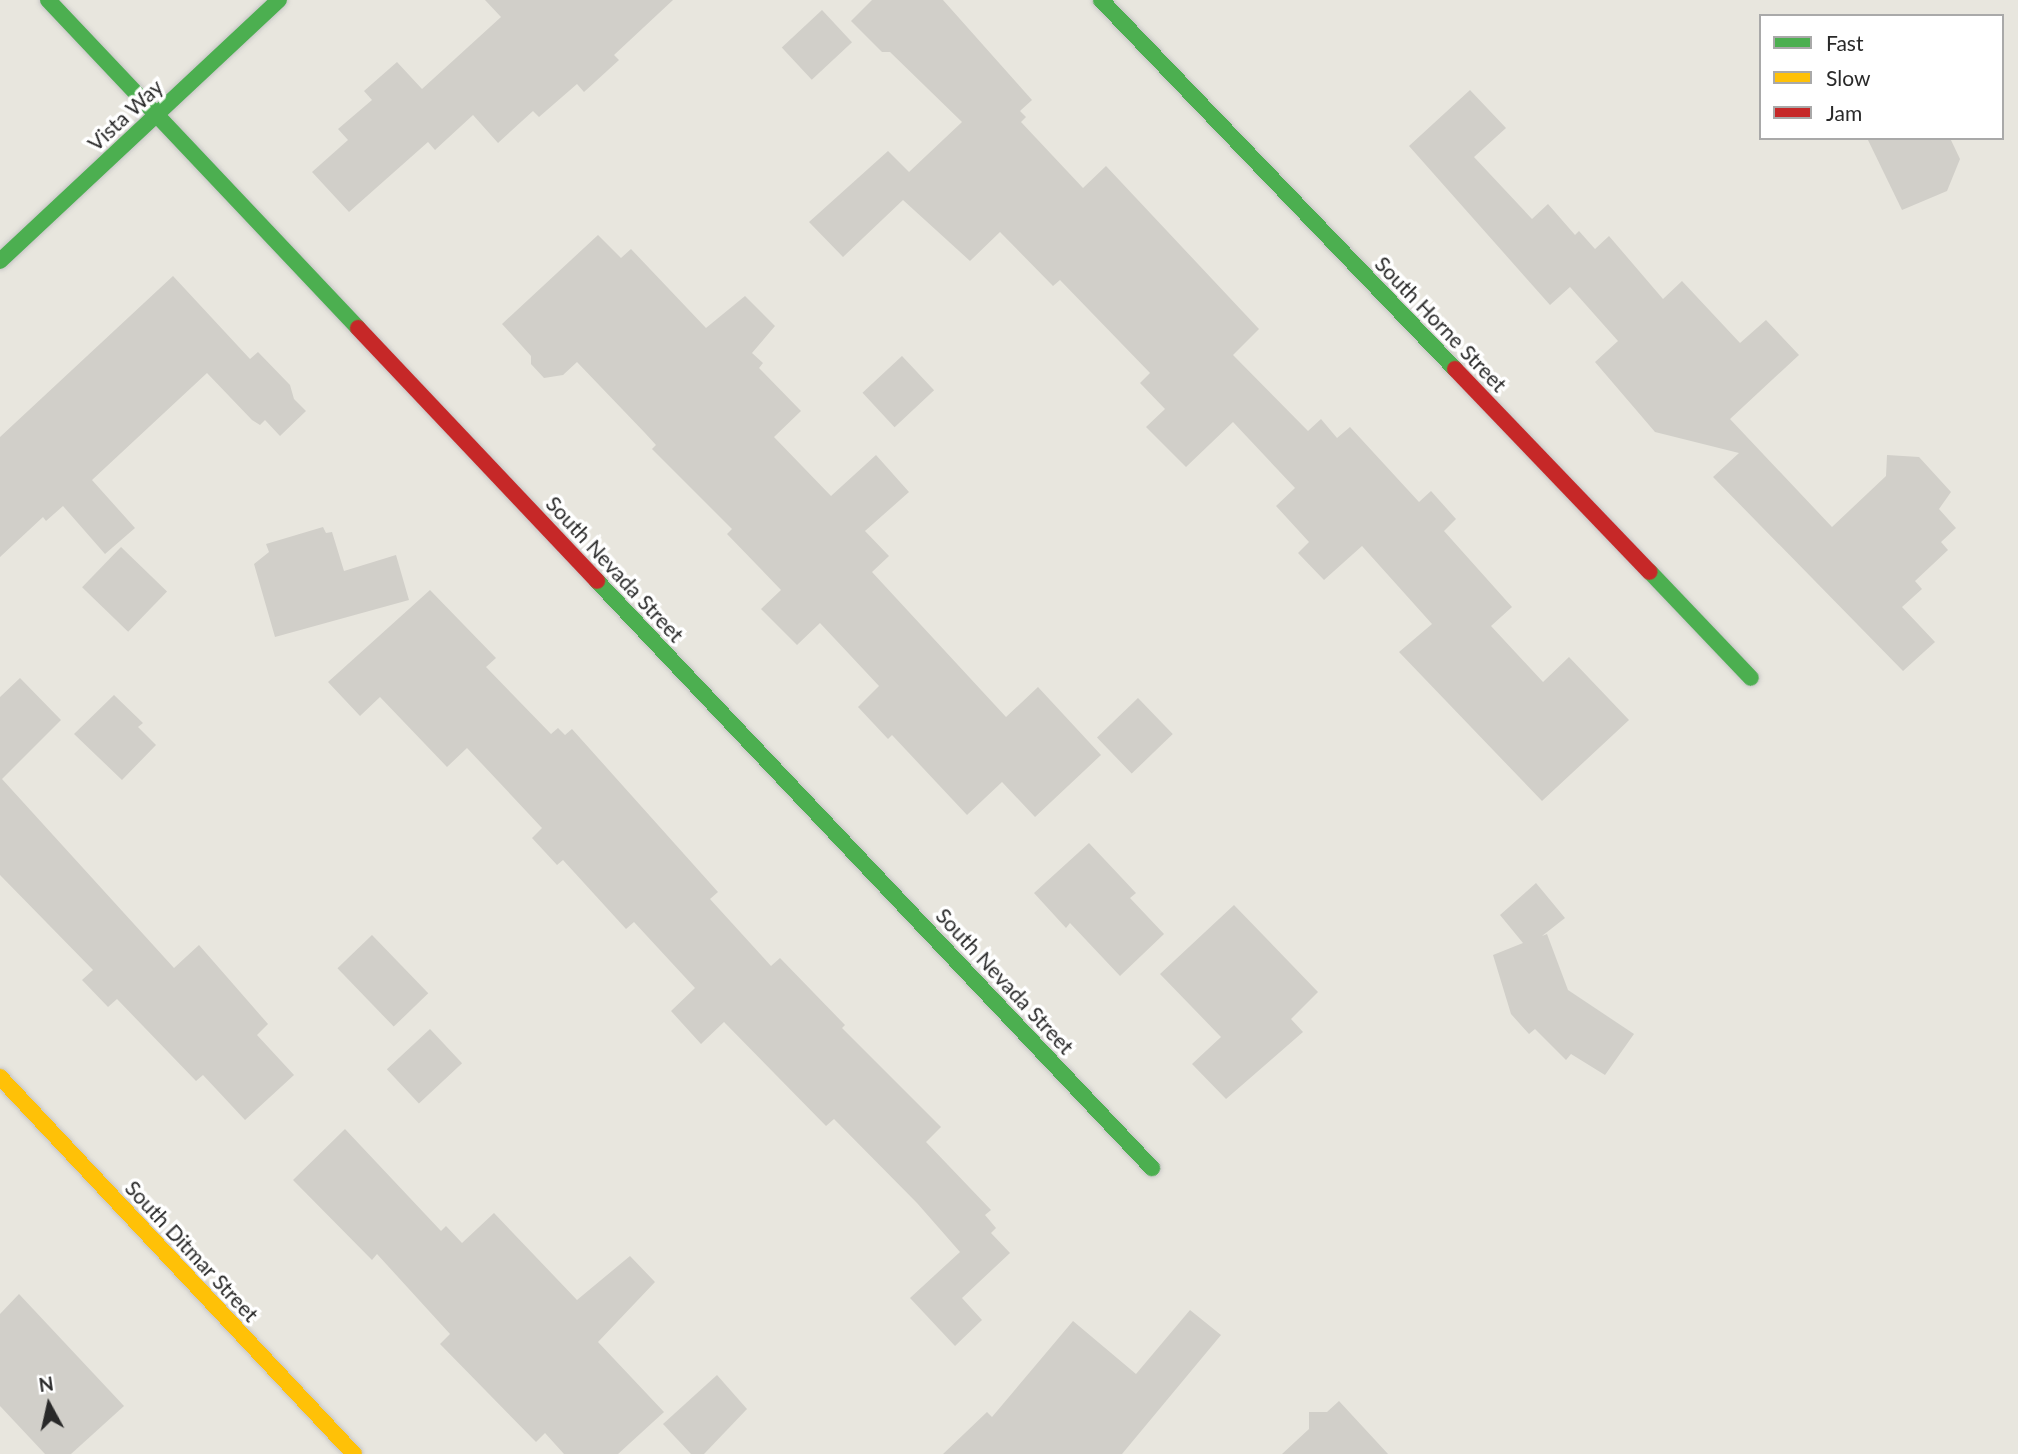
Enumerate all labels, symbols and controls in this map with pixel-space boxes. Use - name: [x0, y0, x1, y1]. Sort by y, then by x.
- legend: [1759, 14, 2004, 140]
- text: Fast: [1826, 30, 1863, 55]
- text: Slow: [1826, 65, 1870, 90]
- street label: Vista Way: [82, 74, 168, 156]
- text: Jam: [1826, 100, 1862, 125]
- street label: South Horne Street: [1370, 251, 1512, 397]
- street label: South Nevada Street: [541, 491, 689, 647]
- street label: South Nevada Street: [931, 903, 1079, 1059]
- street label: South Ditmar Street: [120, 1175, 264, 1327]
- north arrow: [14, 1370, 84, 1440]
- text: N: [37, 1371, 55, 1396]

